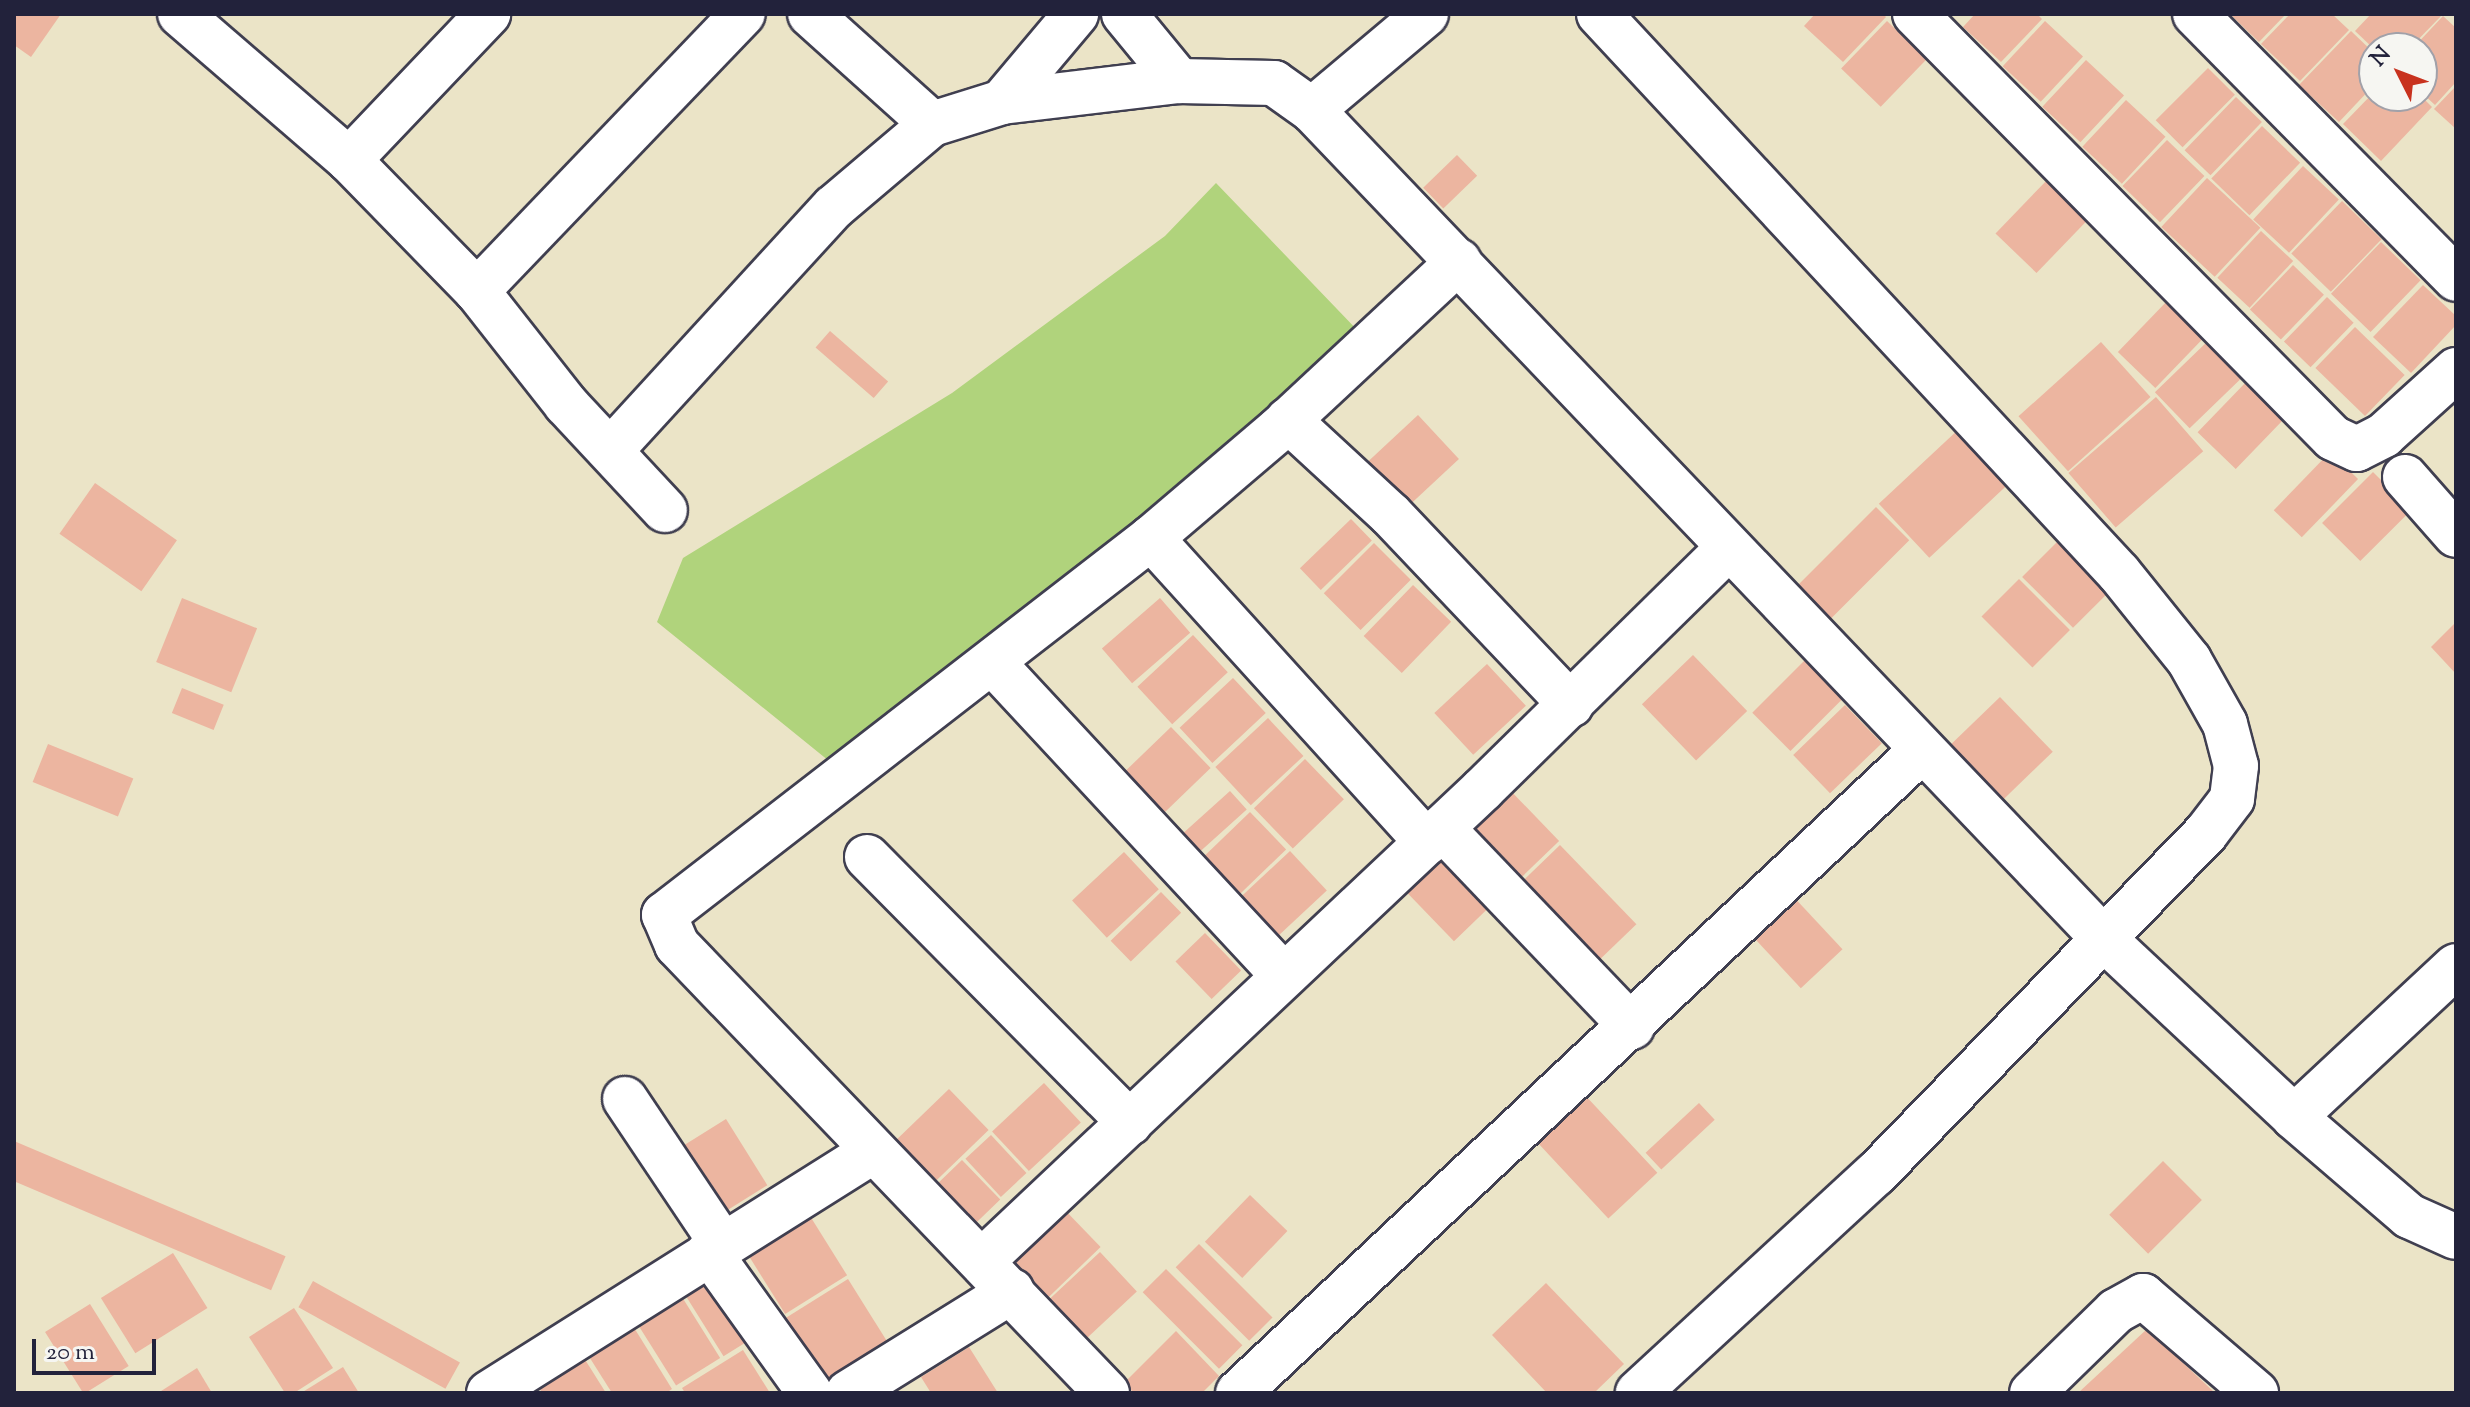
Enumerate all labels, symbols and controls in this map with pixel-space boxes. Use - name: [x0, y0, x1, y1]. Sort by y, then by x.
- north arrow: [2358, 32, 2438, 112]
- text: N: [2364, 40, 2399, 75]
- scale bar: [36, 1323, 160, 1373]
- text: 20 m: [46, 1336, 95, 1370]

